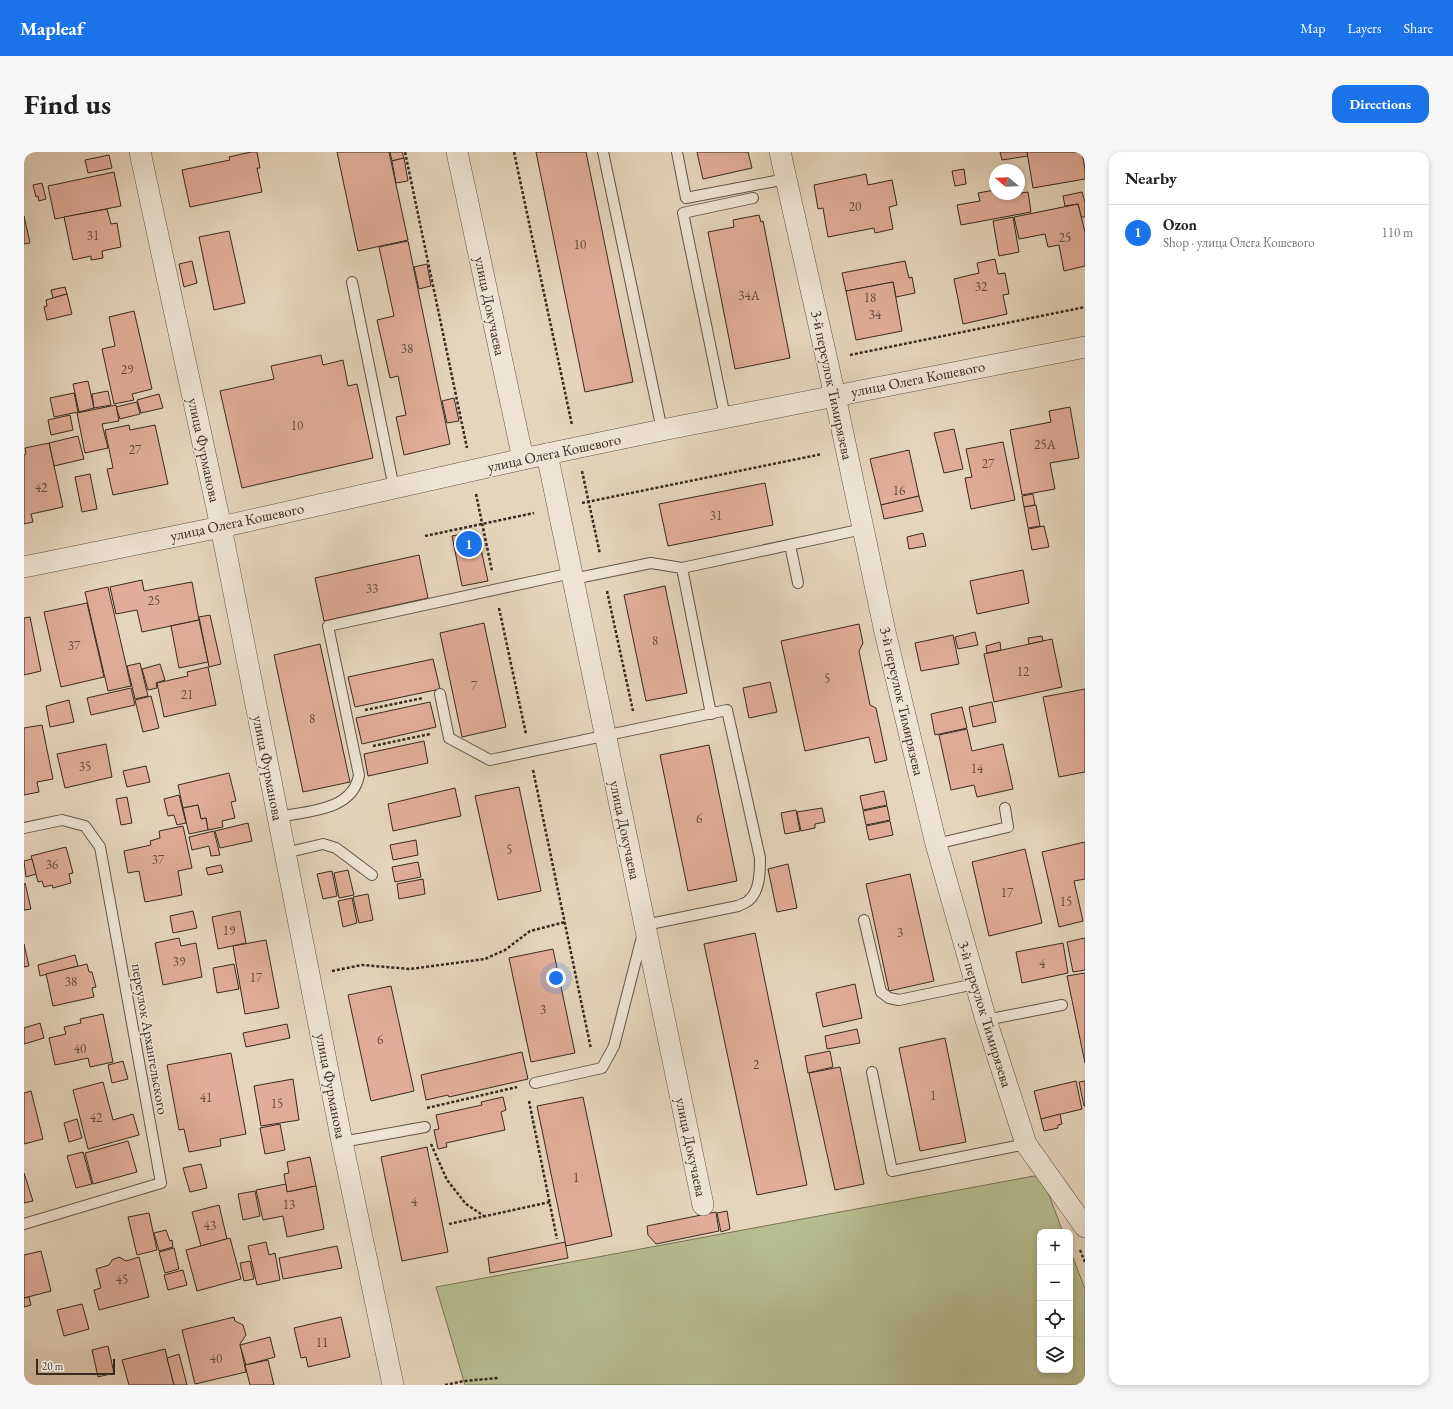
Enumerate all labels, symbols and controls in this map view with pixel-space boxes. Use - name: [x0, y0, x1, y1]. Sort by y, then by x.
- text: Mapleaf: [20, 16, 84, 41]
- text: Map: [1300, 19, 1325, 37]
- text: Layers: [1347, 19, 1382, 37]
- text: Share: [1404, 19, 1433, 37]
- button: Directions: [1332, 85, 1429, 123]
- text: Find us: [24, 86, 111, 122]
- north arrow: [989, 164, 1025, 200]
- text: Nearby: [1125, 167, 1177, 189]
- house number: 20: [849, 198, 861, 215]
- text: Ozon: [1163, 215, 1197, 234]
- text: 1: [1135, 224, 1141, 241]
- text: 110 m: [1382, 224, 1413, 241]
- house number: 31: [87, 227, 99, 244]
- house number: 25: [1059, 229, 1071, 246]
- text: Shop · улица Олега Кошевого: [1163, 234, 1315, 251]
- house number: 10: [574, 236, 586, 253]
- street label: улица Докучаева: [471, 255, 510, 357]
- house number: 32: [975, 278, 988, 295]
- house number: 34А: [738, 287, 761, 304]
- house number: 18: [864, 289, 876, 306]
- house number: 34: [869, 306, 882, 323]
- street label: 3-й переулок Тимирязева: [807, 308, 858, 461]
- house number: 38: [401, 340, 413, 357]
- street label: улица Олега Кошевого: [849, 356, 987, 401]
- house number: 29: [121, 361, 134, 378]
- street label: улица Фурманова: [184, 396, 225, 504]
- house number: 10: [291, 417, 303, 434]
- street label: улица Олега Кошевого: [485, 429, 623, 476]
- house number: 25А: [1034, 436, 1057, 453]
- house number: 27: [129, 441, 142, 458]
- house number: 27: [982, 455, 995, 472]
- house number: 42: [35, 479, 48, 496]
- house number: 16: [893, 482, 905, 499]
- street label: улица Олега Кошевого: [168, 498, 306, 545]
- house number: 31: [710, 507, 722, 524]
- pin: 1: [456, 529, 482, 559]
- house number: 33: [366, 580, 378, 597]
- house number: 25: [148, 592, 160, 609]
- street label: 3-й переулок Тимирязева: [876, 625, 929, 777]
- house number: 8: [652, 632, 658, 649]
- house number: 37: [68, 637, 81, 654]
- house number: 12: [1017, 663, 1030, 680]
- house number: 5: [824, 670, 830, 687]
- house number: 7: [471, 677, 478, 694]
- house number: 21: [181, 686, 193, 703]
- house number: 8: [309, 710, 315, 727]
- street label: улица Фурманова: [249, 714, 288, 822]
- house number: 35: [79, 758, 91, 775]
- house number: 14: [971, 760, 984, 777]
- street label: улица Докучаева: [606, 779, 645, 881]
- house number: 6: [696, 810, 702, 827]
- house number: 5: [506, 841, 512, 858]
- house number: 37: [152, 851, 165, 868]
- house number: 36: [46, 856, 58, 873]
- house number: 17: [1001, 884, 1014, 901]
- house number: 15: [1060, 893, 1072, 910]
- house number: 19: [223, 922, 236, 939]
- house number: 3: [897, 924, 903, 941]
- street label: 3-й переулок Тимирязева: [954, 938, 1017, 1089]
- house number: 39: [173, 953, 186, 970]
- house number: 4: [1039, 955, 1046, 972]
- street label: переулок Архангельского: [128, 962, 173, 1116]
- your location: [546, 968, 566, 988]
- house number: 17: [250, 969, 263, 986]
- house number: 38: [65, 973, 77, 990]
- house number: 3: [540, 1001, 546, 1018]
- house number: 6: [377, 1031, 383, 1048]
- street label: улица Фурманова: [312, 1032, 351, 1140]
- house number: 40: [74, 1040, 86, 1057]
- house number: 2: [753, 1056, 760, 1073]
- house number: 1: [930, 1087, 936, 1104]
- house number: 41: [200, 1089, 212, 1106]
- house number: 15: [271, 1095, 283, 1112]
- street label: улица Докучаева: [672, 1096, 711, 1198]
- house number: 42: [90, 1109, 103, 1126]
- house number: 1: [573, 1169, 579, 1186]
- house number: 4: [411, 1193, 418, 1210]
- house number: 13: [283, 1196, 295, 1213]
- house number: 43: [204, 1217, 216, 1234]
- map controls: [1037, 1229, 1073, 1373]
- button: +: [1037, 1229, 1073, 1265]
- button: −: [1037, 1265, 1073, 1301]
- house number: 45: [116, 1271, 128, 1288]
- button: locate: [1037, 1301, 1073, 1337]
- house number: 11: [316, 1334, 328, 1351]
- button: layers: [1037, 1337, 1073, 1373]
- house number: 40: [210, 1350, 222, 1367]
- scale bar: [36, 1357, 115, 1376]
- text: 20 m: [42, 1359, 63, 1373]

